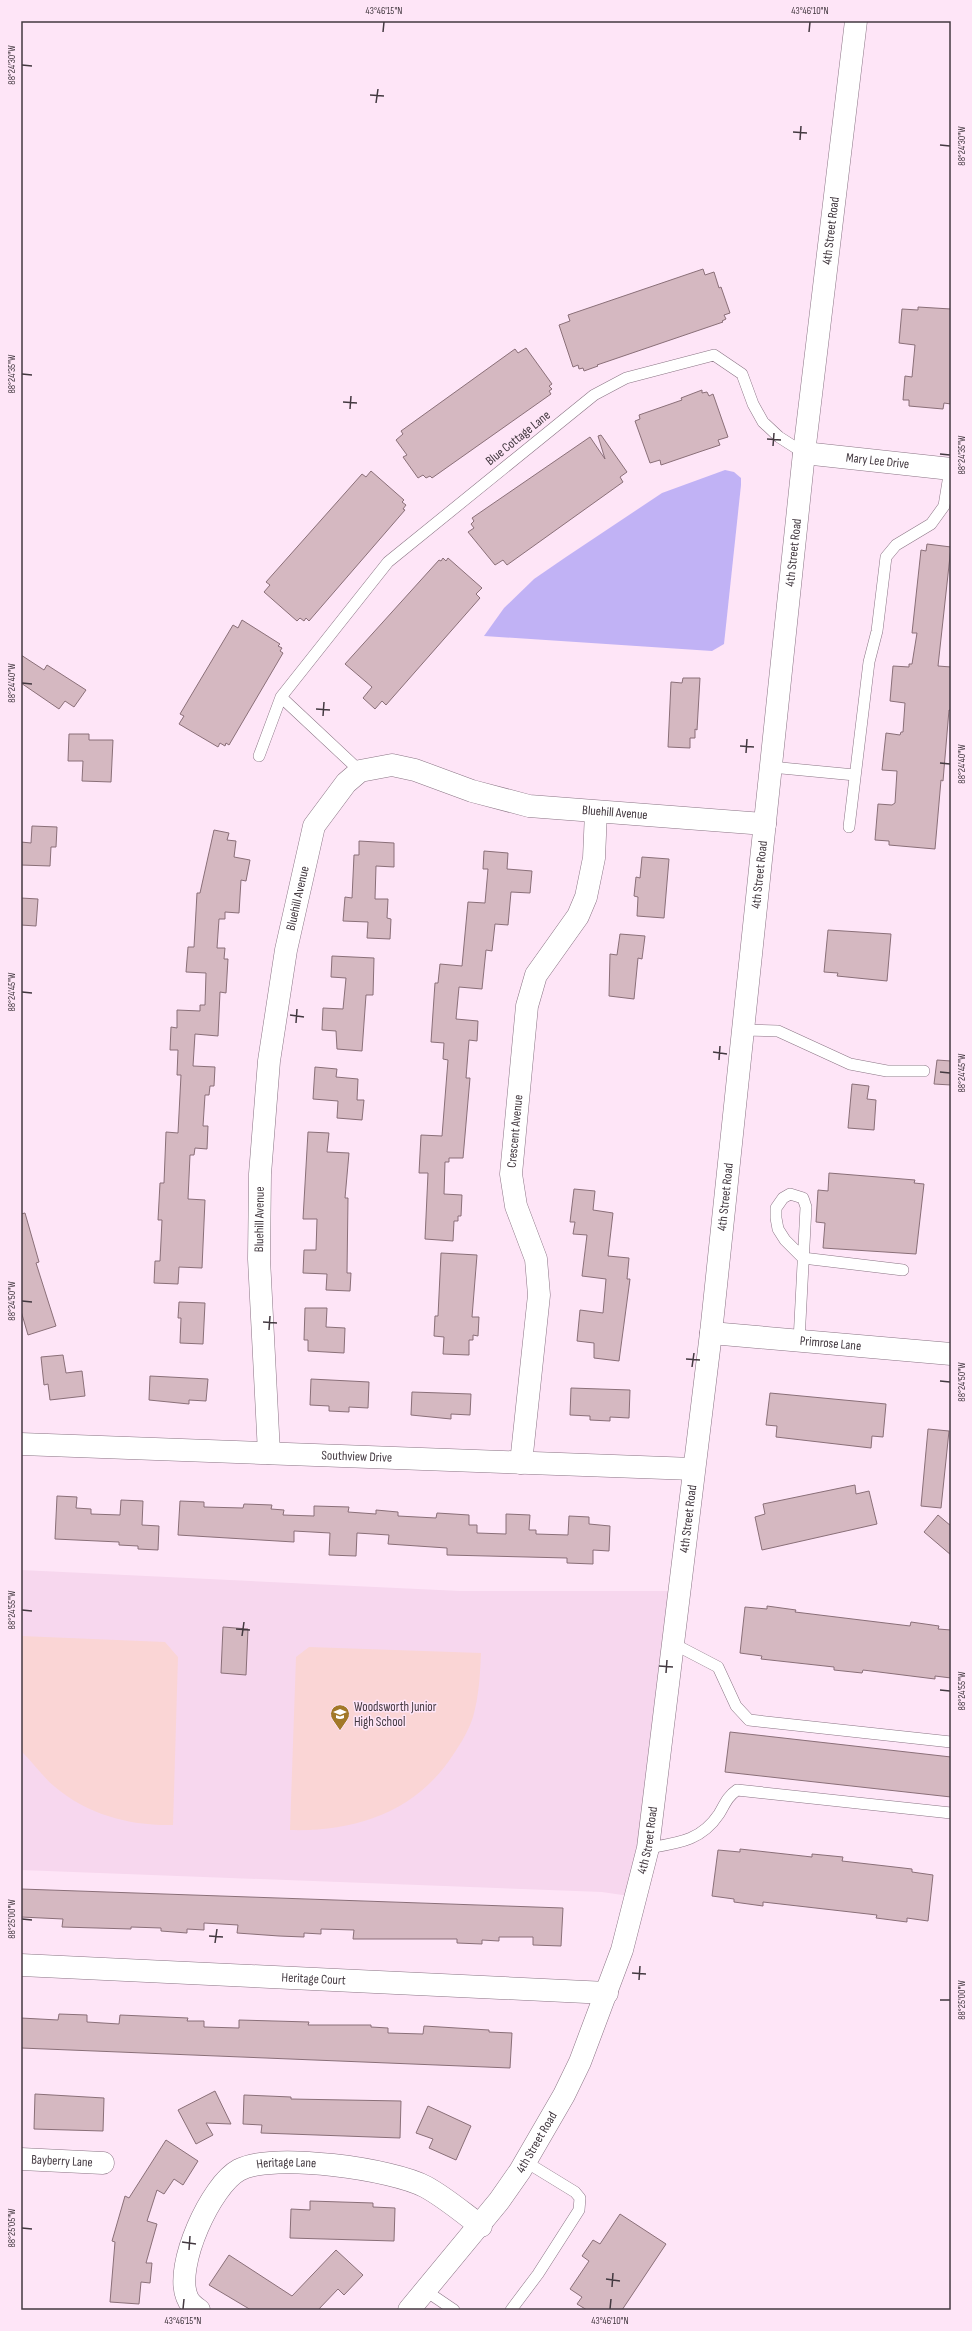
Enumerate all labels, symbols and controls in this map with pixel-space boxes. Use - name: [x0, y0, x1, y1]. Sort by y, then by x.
- text: 43°46'15"N: [366, 5, 402, 17]
- text: 43°46'10"N: [791, 5, 829, 17]
- text: 88°24'30"W: [6, 45, 18, 85]
- text: 88°24'30"W: [956, 126, 968, 166]
- street label: 4th Street Road: [819, 196, 843, 266]
- text: 88°24'35"W: [6, 354, 18, 394]
- street label: Blue Cottage Lane: [482, 407, 554, 469]
- text: 88°24'35"W: [956, 435, 968, 475]
- street label: Mary Lee Drive: [845, 450, 910, 472]
- street label: 4th Street Road: [782, 518, 805, 587]
- text: 88°24'40"W: [6, 663, 18, 703]
- text: 88°24'40"W: [956, 744, 968, 784]
- street label: Bluehill Avenue: [582, 802, 648, 823]
- street label: 4th Street Road: [748, 840, 771, 910]
- street label: Bluehill Avenue: [283, 864, 313, 932]
- text: 88°24'45"W: [6, 972, 18, 1012]
- text: 88°24'45"W: [956, 1053, 968, 1093]
- street label: Crescent Avenue: [504, 1094, 527, 1169]
- street label: 4th Street Road: [714, 1162, 737, 1232]
- street label: Bluehill Avenue: [251, 1186, 268, 1252]
- text: 88°24'50"W: [6, 1281, 18, 1321]
- street label: Primrose Lane: [799, 1333, 862, 1354]
- text: 88°24'50"W: [956, 1362, 968, 1402]
- street label: Southview Drive: [321, 1447, 392, 1466]
- street label: 4th Street Road: [676, 1484, 700, 1554]
- text: 88°24'55"W: [6, 1590, 18, 1629]
- text: 88°24'55"W: [956, 1671, 968, 1710]
- place label: Woodsworth Junior High School: [354, 1699, 437, 1730]
- school or university icon: Woodsworth Junior High School: [329, 1703, 351, 1731]
- street label: 4th Street Road: [634, 1806, 661, 1876]
- text: 88°25'00"W: [6, 1899, 18, 1939]
- street label: Heritage Court: [281, 1969, 346, 1989]
- text: 88°25'00"W: [956, 1980, 968, 2020]
- street label: 4th Street Road: [513, 2109, 561, 2176]
- street label: Bayberry Lane: [31, 2152, 93, 2170]
- street label: Heritage Lane: [255, 2154, 317, 2173]
- text: 88°25'05"W: [6, 2208, 18, 2248]
- text: 43°46'15"N: [165, 2315, 201, 2327]
- text: 43°46'10"N: [591, 2315, 629, 2327]

